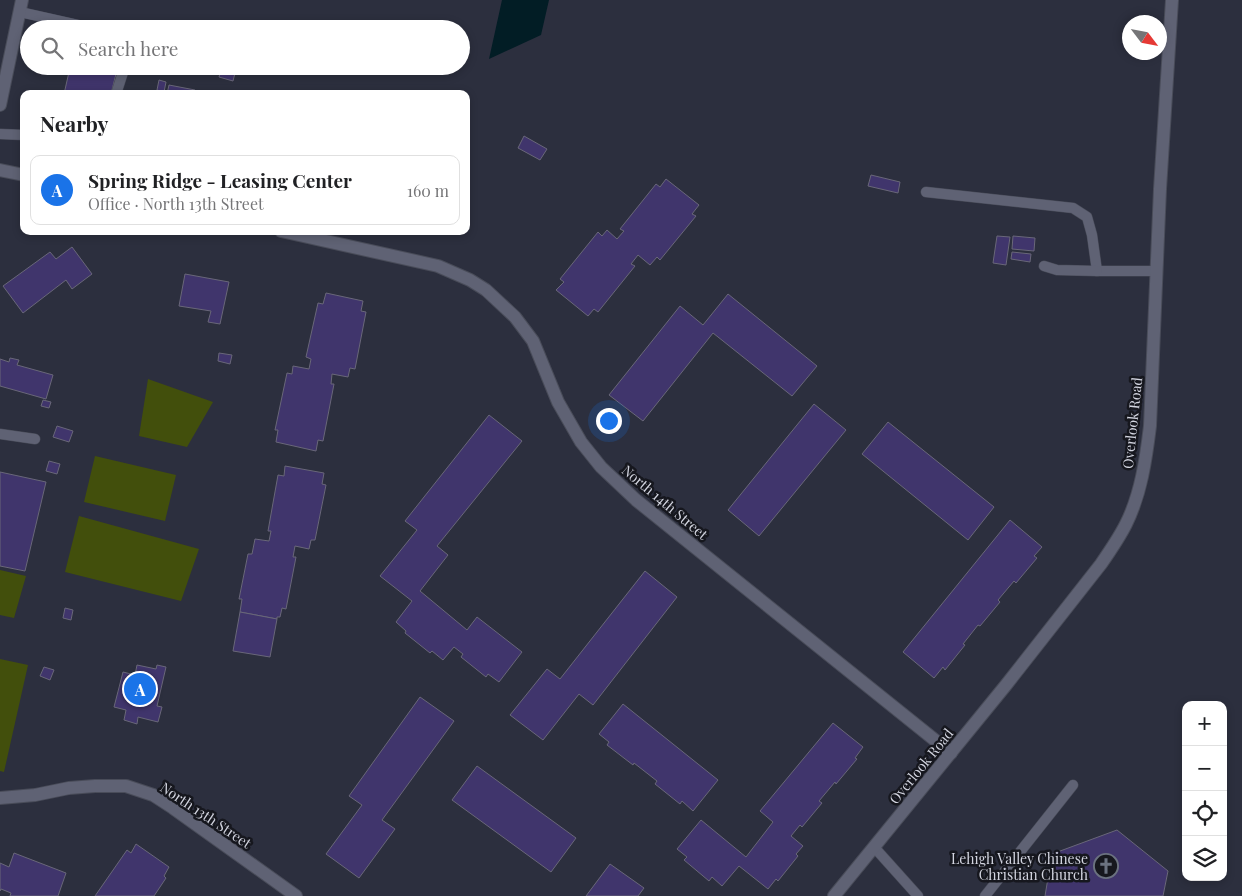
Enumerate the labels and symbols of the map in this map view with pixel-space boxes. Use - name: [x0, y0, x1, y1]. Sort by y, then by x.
- north arrow: [1122, 15, 1167, 60]
- street label: Overlook Road: [1118, 376, 1146, 470]
- your location: [596, 408, 622, 434]
- street label: North 14th Street: [618, 460, 713, 544]
- pin: A: [124, 670, 156, 708]
- street label: Overlook Road: [885, 724, 957, 808]
- street label: North 13th Street: [157, 778, 256, 853]
- place label: Lehigh Valley Chinese Christian Church: [951, 849, 1089, 884]
- church icon: Lehigh Valley Chinese Christian Church: [1093, 853, 1119, 879]

